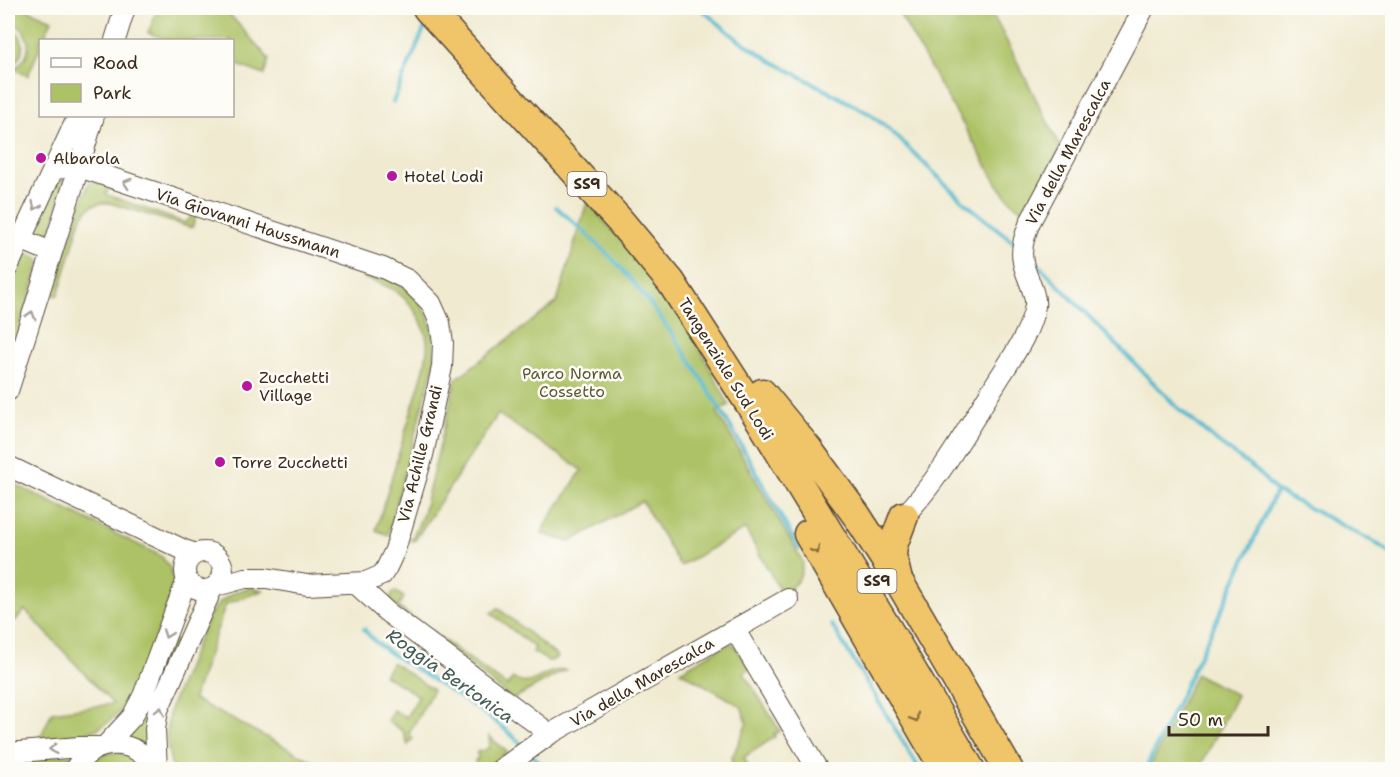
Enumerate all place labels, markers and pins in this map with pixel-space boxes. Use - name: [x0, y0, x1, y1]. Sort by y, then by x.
- place label: Albarola: [53, 148, 120, 169]
- marker: Albarola: [34, 151, 48, 165]
- place label: Hotel Lodi: [404, 166, 484, 187]
- marker: Hotel Lodi: [385, 169, 399, 183]
- place label: Zucchetti Village: [259, 367, 329, 406]
- marker: Zucchetti Village: [240, 379, 254, 393]
- place label: Torre Zucchetti: [232, 452, 348, 473]
- marker: Torre Zucchetti: [213, 455, 227, 469]

